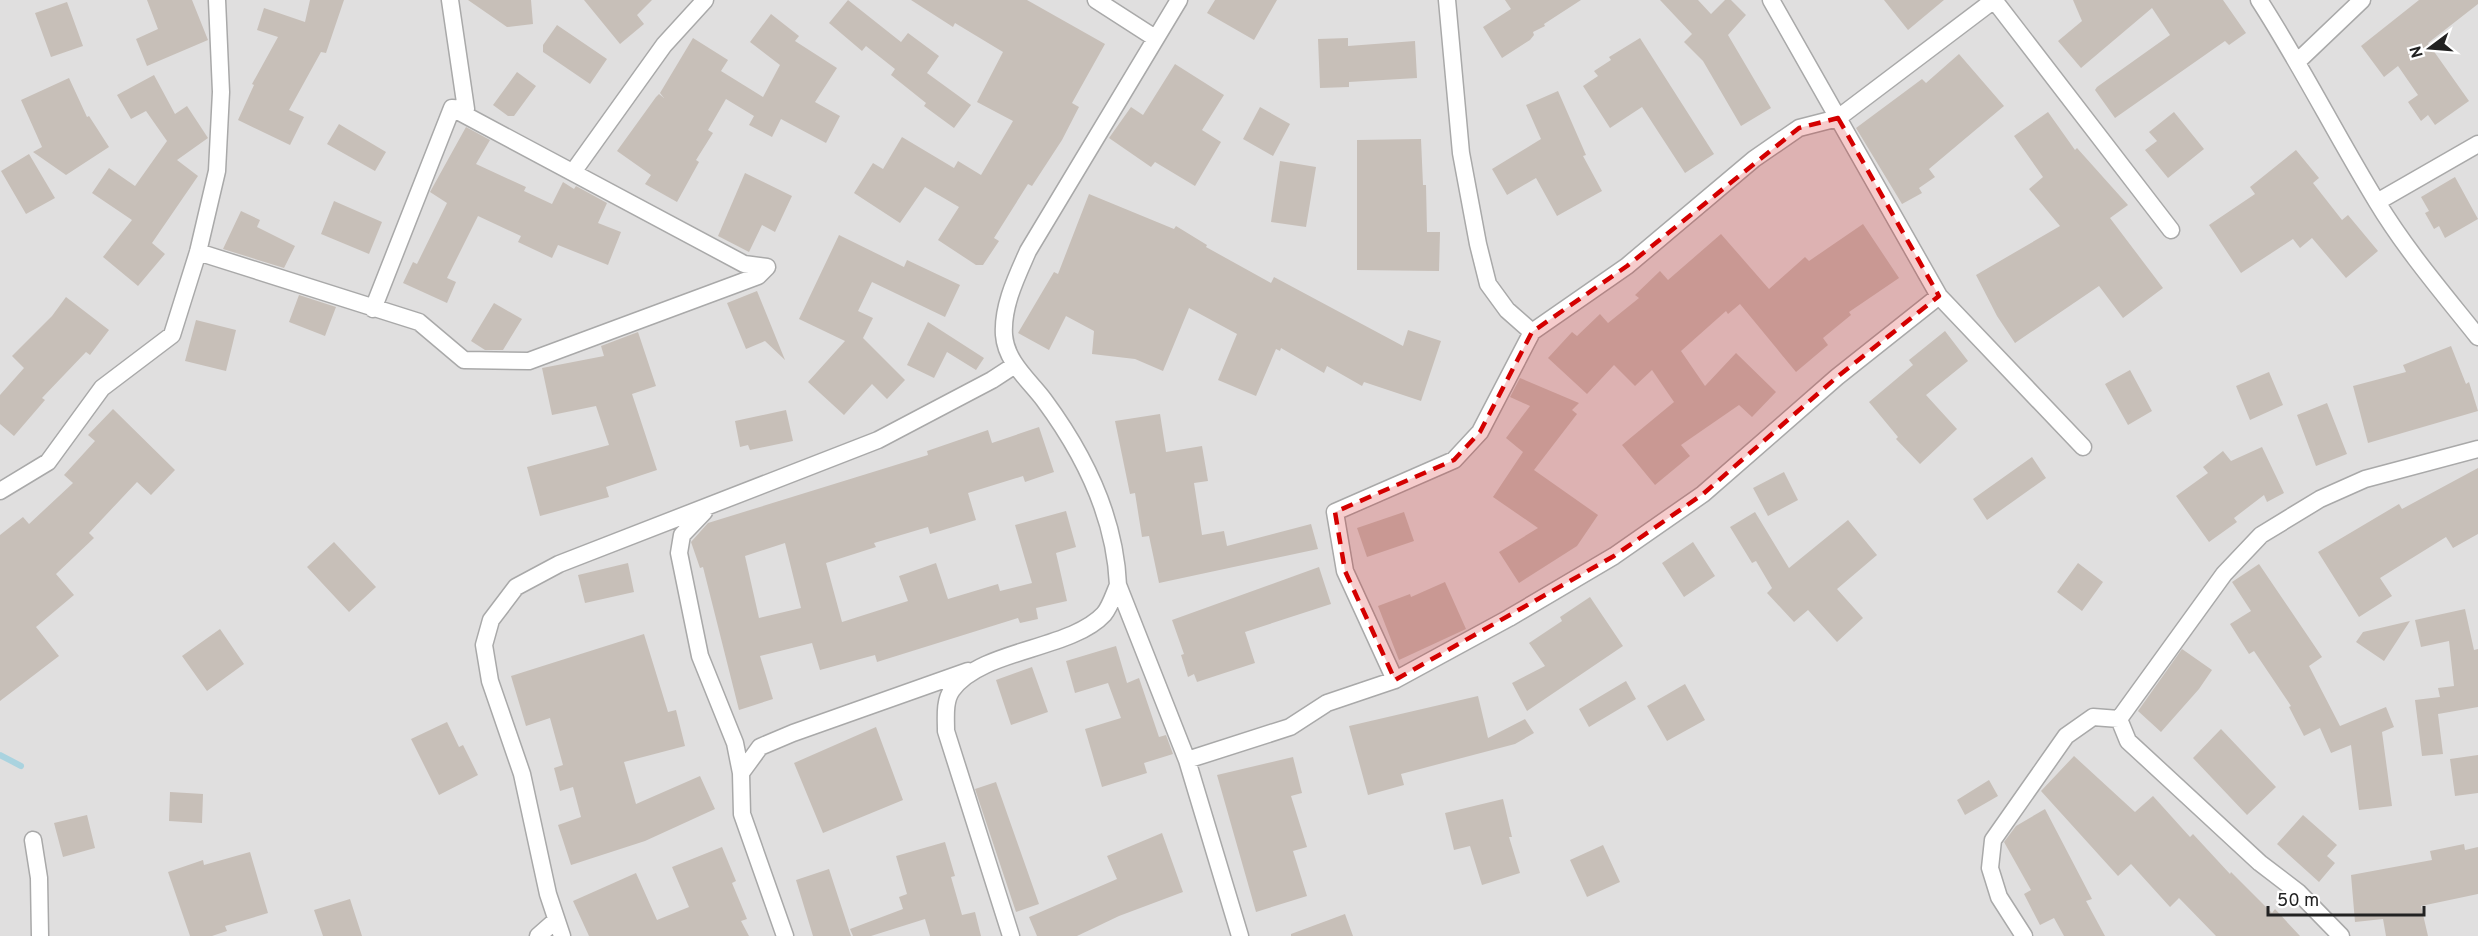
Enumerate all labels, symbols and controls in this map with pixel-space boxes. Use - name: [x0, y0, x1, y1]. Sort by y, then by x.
- north arrow: [2400, 18, 2460, 78]
- text: N: [2406, 43, 2429, 60]
- scale bar: [2268, 879, 2424, 917]
- text: 50 m: [2277, 890, 2319, 913]

